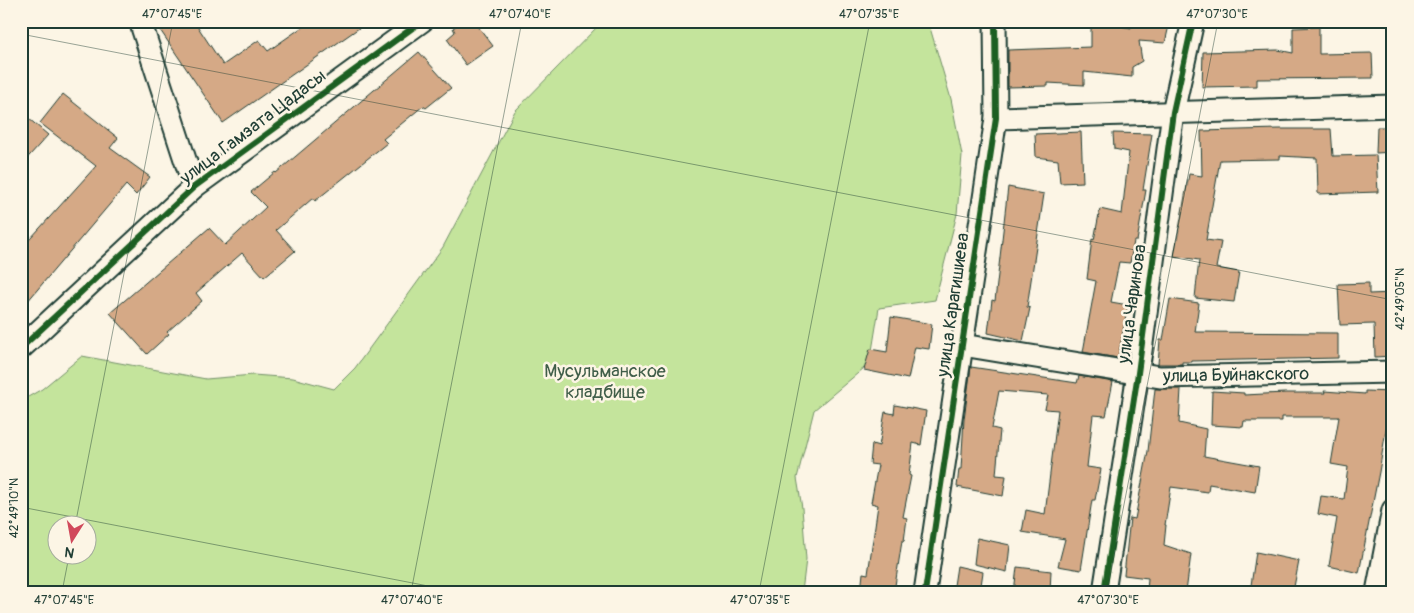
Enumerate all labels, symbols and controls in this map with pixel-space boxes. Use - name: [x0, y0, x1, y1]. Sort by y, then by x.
- text: 47°07'45"E: [142, 7, 202, 22]
- text: 47°07'40"E: [489, 7, 551, 22]
- text: 47°07'35"E: [839, 7, 899, 22]
- text: 47°07'30"E: [1186, 7, 1248, 22]
- street label: улица Гамзата Цадасы: [175, 65, 331, 190]
- street label: улица Карагишиева: [931, 231, 975, 380]
- street label: улица Чаринова: [1112, 243, 1152, 366]
- text: 42°49'05"N: [1393, 268, 1408, 330]
- park label: Мусульманское кладбище: [544, 360, 666, 404]
- street label: улица Буйнакского: [1162, 362, 1310, 388]
- text: 42°49'10"N: [7, 478, 22, 538]
- north arrow: [48, 516, 98, 566]
- text: N: [63, 543, 76, 562]
- text: 47°07'45"E: [34, 593, 94, 608]
- text: 47°07'40"E: [381, 593, 443, 608]
- text: 47°07'35"E: [730, 593, 790, 608]
- text: 47°07'30"E: [1077, 593, 1139, 608]

